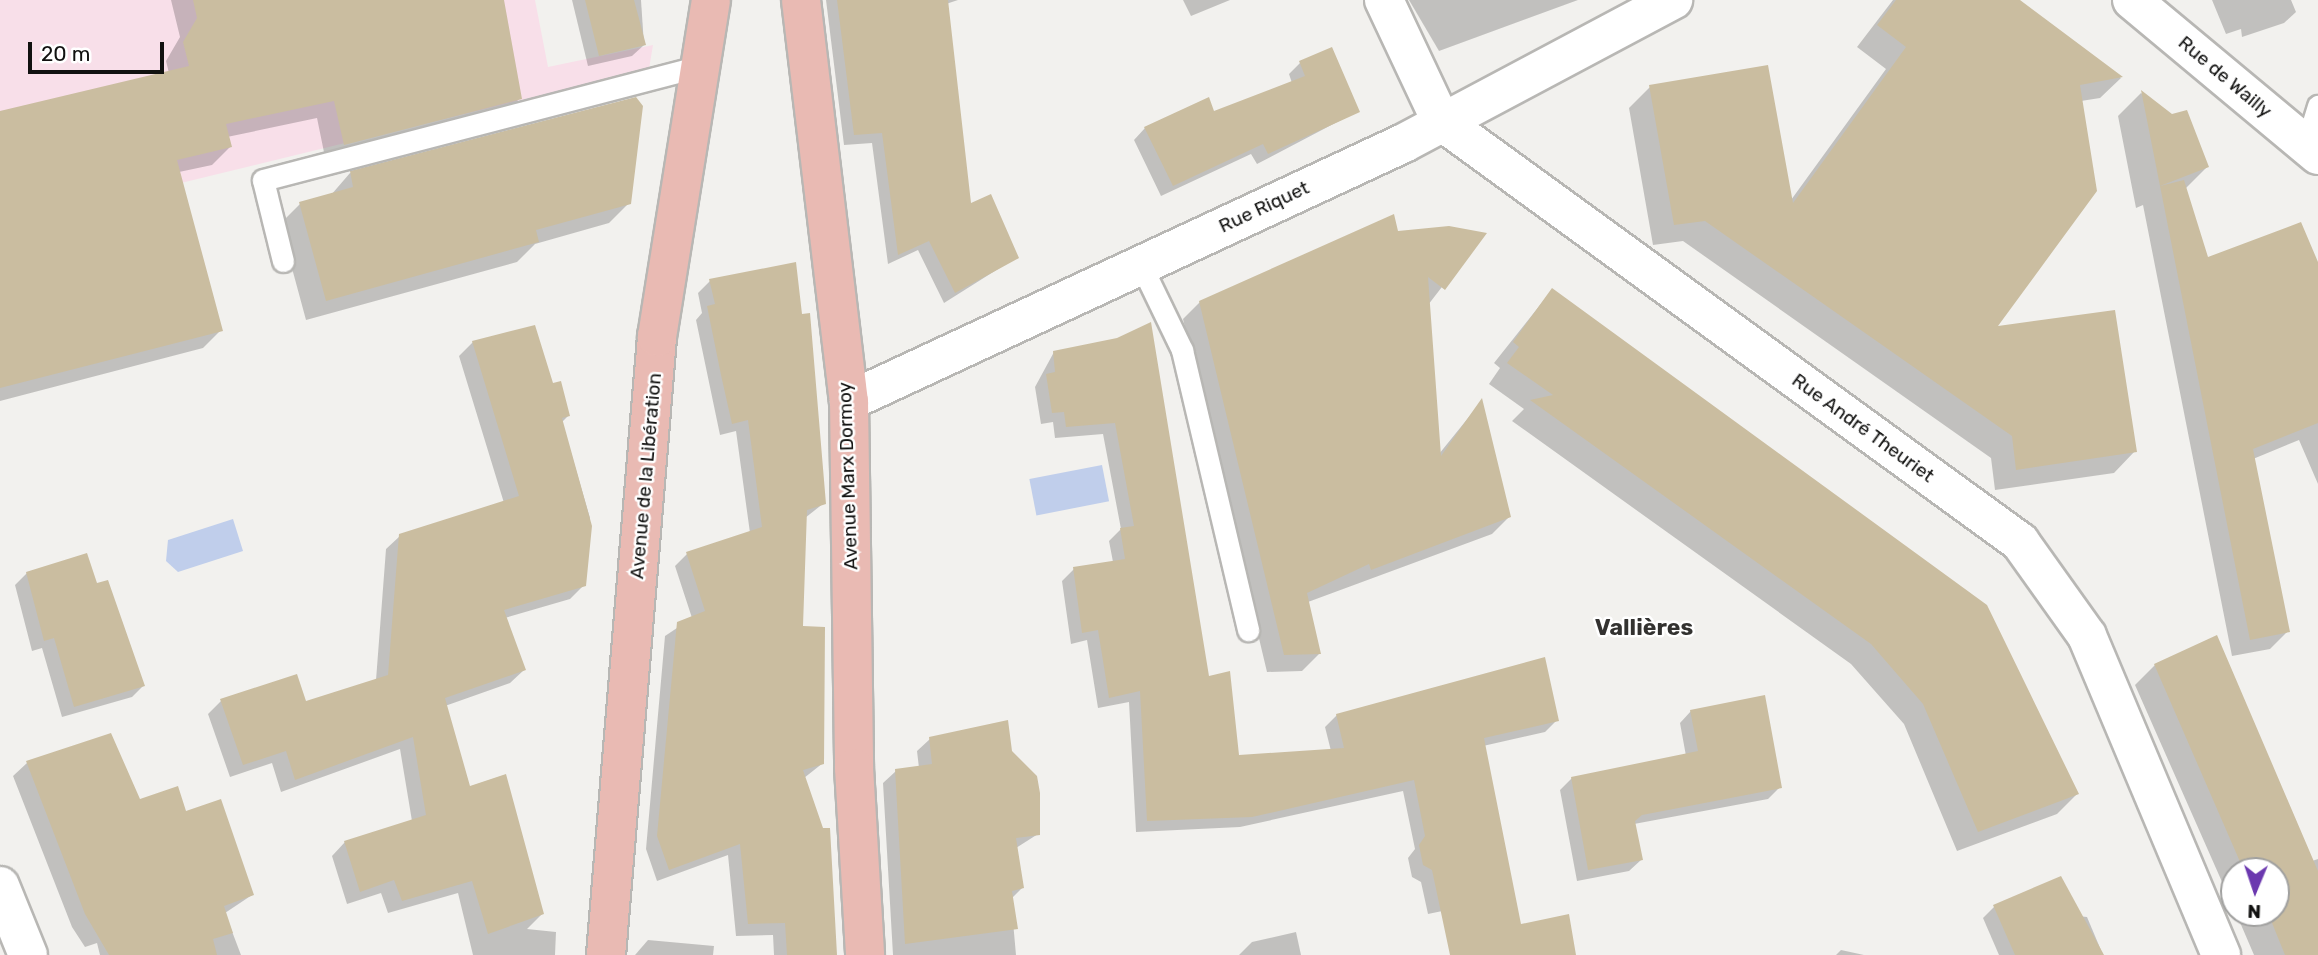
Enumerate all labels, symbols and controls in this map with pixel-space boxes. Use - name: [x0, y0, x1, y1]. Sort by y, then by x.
- scale bar: [32, 28, 168, 72]
- street label: Rue de Wailly: [2173, 31, 2277, 123]
- text: 20 m: [41, 41, 90, 66]
- street label: Rue Riquet: [1215, 176, 1313, 238]
- street label: Rue André Theuriet: [1787, 368, 1939, 488]
- street label: Avenue de la Libération: [626, 372, 666, 580]
- street label: Avenue Marx Dormoy: [833, 382, 863, 570]
- district label: Vallières: [1595, 613, 1693, 641]
- north arrow: [2220, 857, 2290, 927]
- text: N: [2247, 900, 2262, 923]

